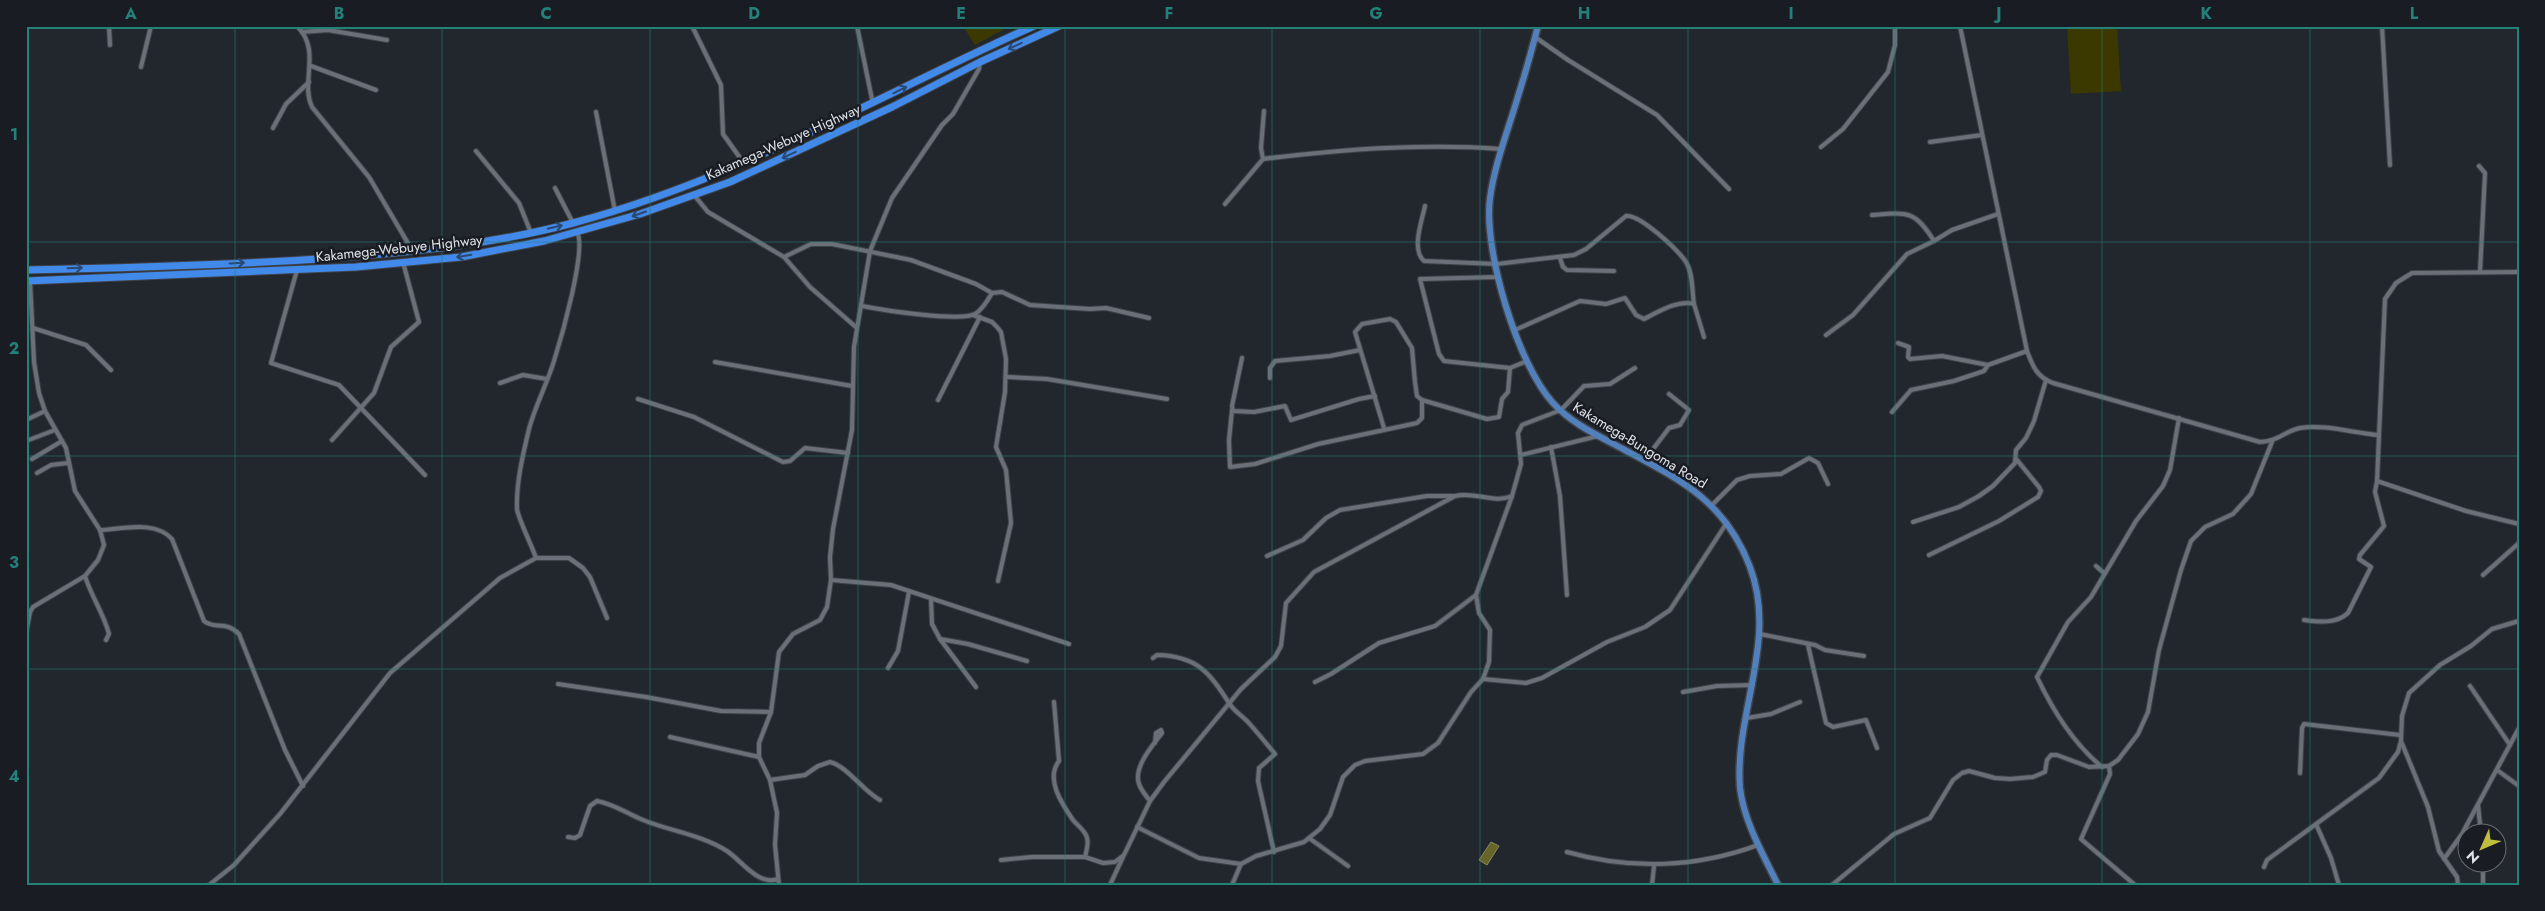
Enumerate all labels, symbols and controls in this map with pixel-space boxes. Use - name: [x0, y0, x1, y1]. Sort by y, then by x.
- text: A: [124, 2, 137, 25]
- text: B: [334, 2, 344, 25]
- text: C: [540, 2, 552, 25]
- text: D: [748, 2, 760, 25]
- text: E: [956, 2, 966, 25]
- text: F: [1165, 2, 1173, 25]
- text: G: [1369, 2, 1383, 25]
- text: H: [1578, 2, 1590, 25]
- text: I: [1788, 2, 1794, 25]
- text: J: [1993, 2, 2002, 25]
- text: K: [2200, 2, 2212, 25]
- text: L: [2410, 2, 2419, 25]
- one-way arrow: [1008, 42, 1023, 51]
- one-way arrow: [892, 85, 907, 94]
- street label: Kakamega-Webuye Highway: [703, 99, 864, 185]
- text: 1: [10, 123, 18, 146]
- one-way arrow: [782, 150, 797, 160]
- one-way arrow: [631, 210, 647, 220]
- one-way arrow: [546, 222, 562, 231]
- street label: Kakamega-Webuye Highway: [315, 229, 484, 267]
- one-way arrow: [456, 251, 472, 261]
- one-way arrow: [229, 258, 245, 268]
- one-way arrow: [66, 263, 83, 273]
- text: 2: [9, 337, 19, 360]
- street label: Kakamega-Bungoma Road: [1569, 397, 1711, 493]
- text: 3: [9, 551, 19, 574]
- text: 4: [8, 765, 20, 788]
- north arrow: [2458, 824, 2508, 874]
- text: N: [2462, 846, 2484, 868]

